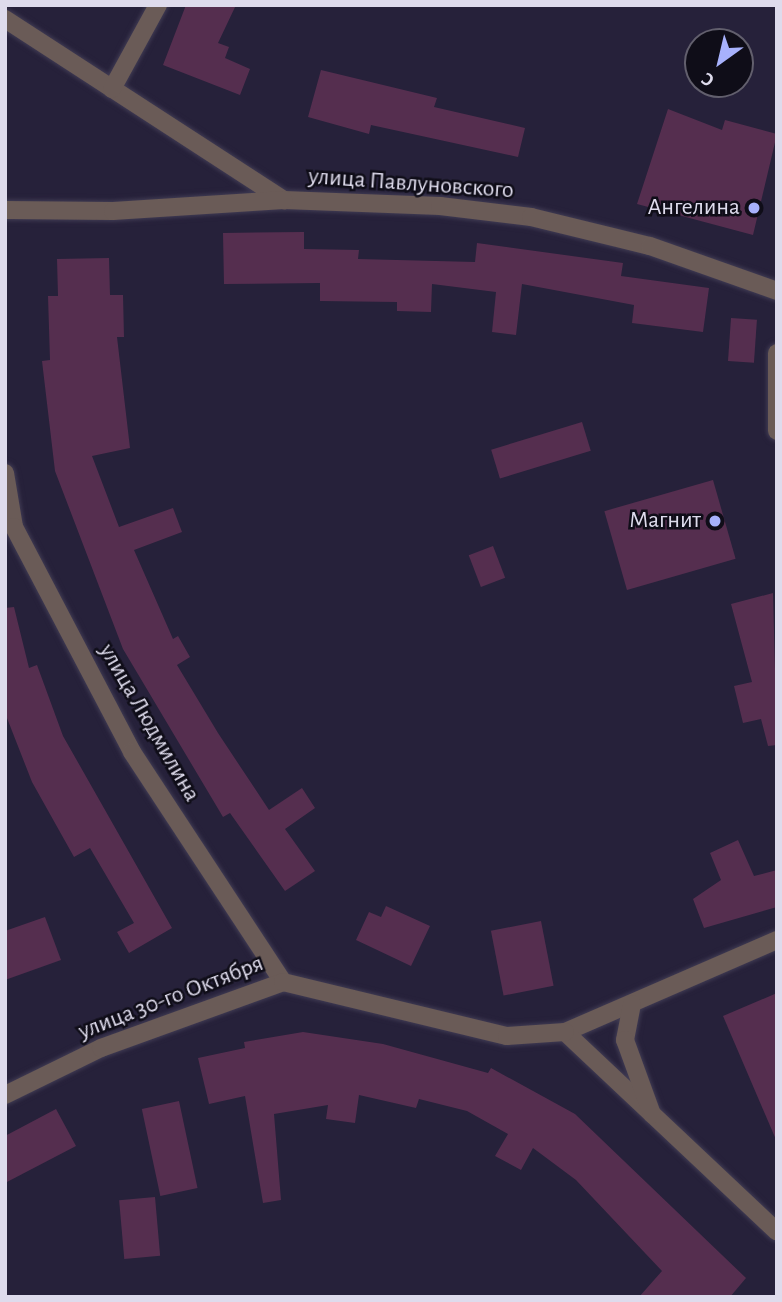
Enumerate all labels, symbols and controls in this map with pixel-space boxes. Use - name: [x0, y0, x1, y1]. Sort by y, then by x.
- north arrow: [684, 28, 754, 98]
- text: С: [698, 68, 718, 90]
- street label: улица Павлуновского: [307, 162, 515, 206]
- place label: Ангелина: [647, 194, 740, 222]
- marker: Ангелина: [746, 200, 762, 216]
- place label: Магнит: [629, 507, 701, 535]
- marker: Магнит: [707, 513, 723, 529]
- street label: улица Людмилина: [92, 639, 206, 807]
- street label: улица 30-го Октября: [75, 950, 267, 1046]

